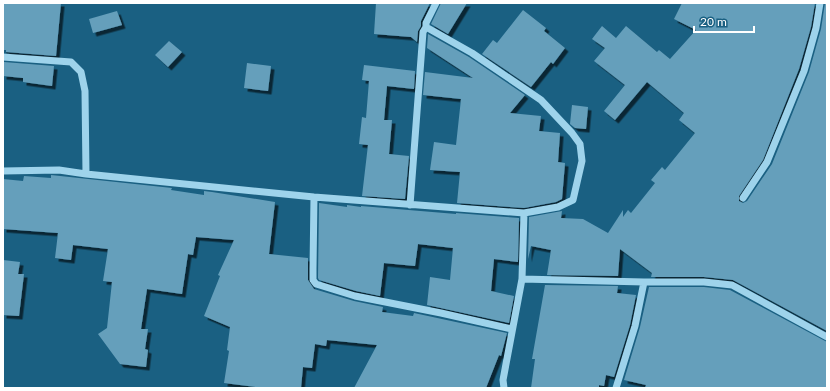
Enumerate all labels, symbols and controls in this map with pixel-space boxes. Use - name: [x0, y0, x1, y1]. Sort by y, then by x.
- scale bar: [694, 8, 754, 34]
- text: 20 m: [700, 14, 727, 29]

